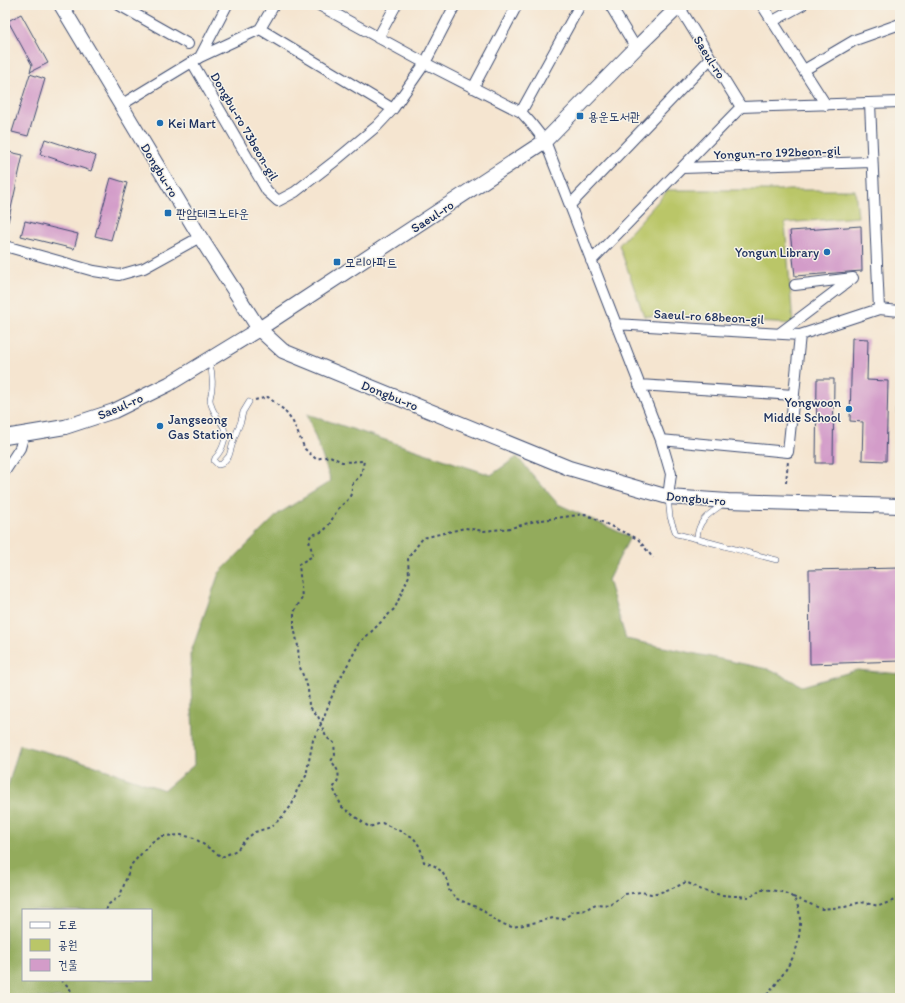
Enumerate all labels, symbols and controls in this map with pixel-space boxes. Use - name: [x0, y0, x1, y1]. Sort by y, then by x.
- street label: Saeul-ro: [691, 33, 729, 82]
- street label: Dongbu-ro 73beon-gil: [207, 70, 282, 183]
- place label: 용운도서관: [588, 109, 640, 124]
- marker: 용운도서관: [575, 111, 585, 121]
- place label: Kei Mart: [168, 116, 216, 131]
- marker: Kei Mart: [155, 118, 165, 128]
- street label: Dongbu-ro: [138, 141, 182, 200]
- street label: Yongun-ro 192beon-gil: [713, 143, 841, 162]
- street label: Saeul-ro: [408, 197, 457, 236]
- place label: 판암테크노타운: [176, 206, 249, 221]
- marker: 판암테크노타운: [163, 208, 173, 218]
- place label: Yongun Library: [735, 245, 819, 260]
- marker: Yongun Library: [822, 247, 832, 257]
- place label: 모리아파트: [345, 255, 397, 270]
- marker: 모리아파트: [332, 257, 342, 267]
- street label: Saeul-ro 68beon-gil: [653, 306, 765, 327]
- street label: Dongbu-ro: [359, 377, 421, 414]
- street label: Saeul-ro: [95, 390, 145, 423]
- place label: Yongwoon Middle School: [764, 395, 842, 425]
- marker: Yongwoon Middle School: [844, 404, 854, 414]
- place label: Jangseong Gas Station: [168, 412, 234, 442]
- marker: Jangseong Gas Station: [155, 421, 165, 431]
- street label: Dongbu-ro: [665, 488, 727, 509]
- legend: [22, 909, 152, 981]
- text: 도로: [58, 918, 77, 932]
- text: 공원: [58, 938, 77, 952]
- text: 건물: [58, 958, 78, 972]

